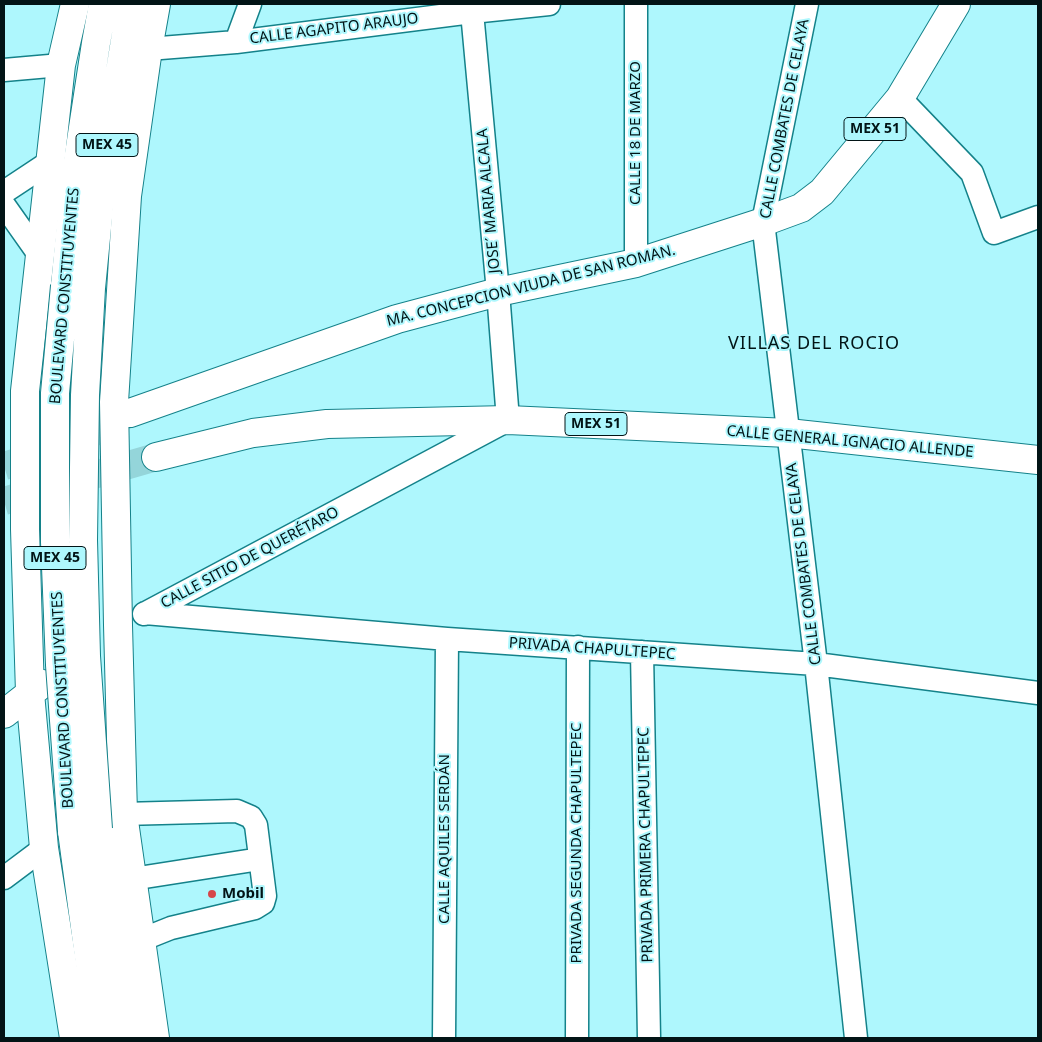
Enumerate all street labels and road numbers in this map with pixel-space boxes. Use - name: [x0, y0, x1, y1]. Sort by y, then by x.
- street label: CALLE AGAPITO ARAUJO: [249, 10, 419, 48]
- street label: CALLE COMBATES DE CELAYA: [757, 17, 813, 221]
- street label: CALLE 18 DE MARZO: [627, 61, 645, 205]
- road number: MEX 51: [844, 118, 906, 140]
- street label: JOSE´ MARIA ALCALA: [474, 128, 504, 274]
- road number: MEX 45: [76, 134, 138, 156]
- street label: BOULEVARD CONSTITUYENTES: [47, 187, 83, 405]
- street label: MA. CONCEPCION VIUDA DE SAN ROMAN.: [385, 241, 677, 331]
- road number: MEX 51: [565, 412, 627, 436]
- street label: CALLE GENERAL IGNACIO ALLENDE: [726, 422, 974, 462]
- street label: CALLE COMBATES DE CELAYA: [783, 462, 825, 666]
- street label: CALLE SITIO DE QUERÉTARO: [158, 503, 342, 613]
- road number: MEX 45: [24, 546, 86, 570]
- street label: BOULEVARD CONSTITUYENTES: [48, 591, 78, 809]
- street label: PRIVADA CHAPULTEPEC: [508, 634, 676, 664]
- street label: PRIVADA SEGUNDA CHAPULTEPEC: [568, 723, 586, 963]
- street label: PRIVADA PRIMERA CHAPULTEPEC: [635, 727, 657, 963]
- street label: CALLE AQUILES SERDÁN: [436, 754, 454, 924]

